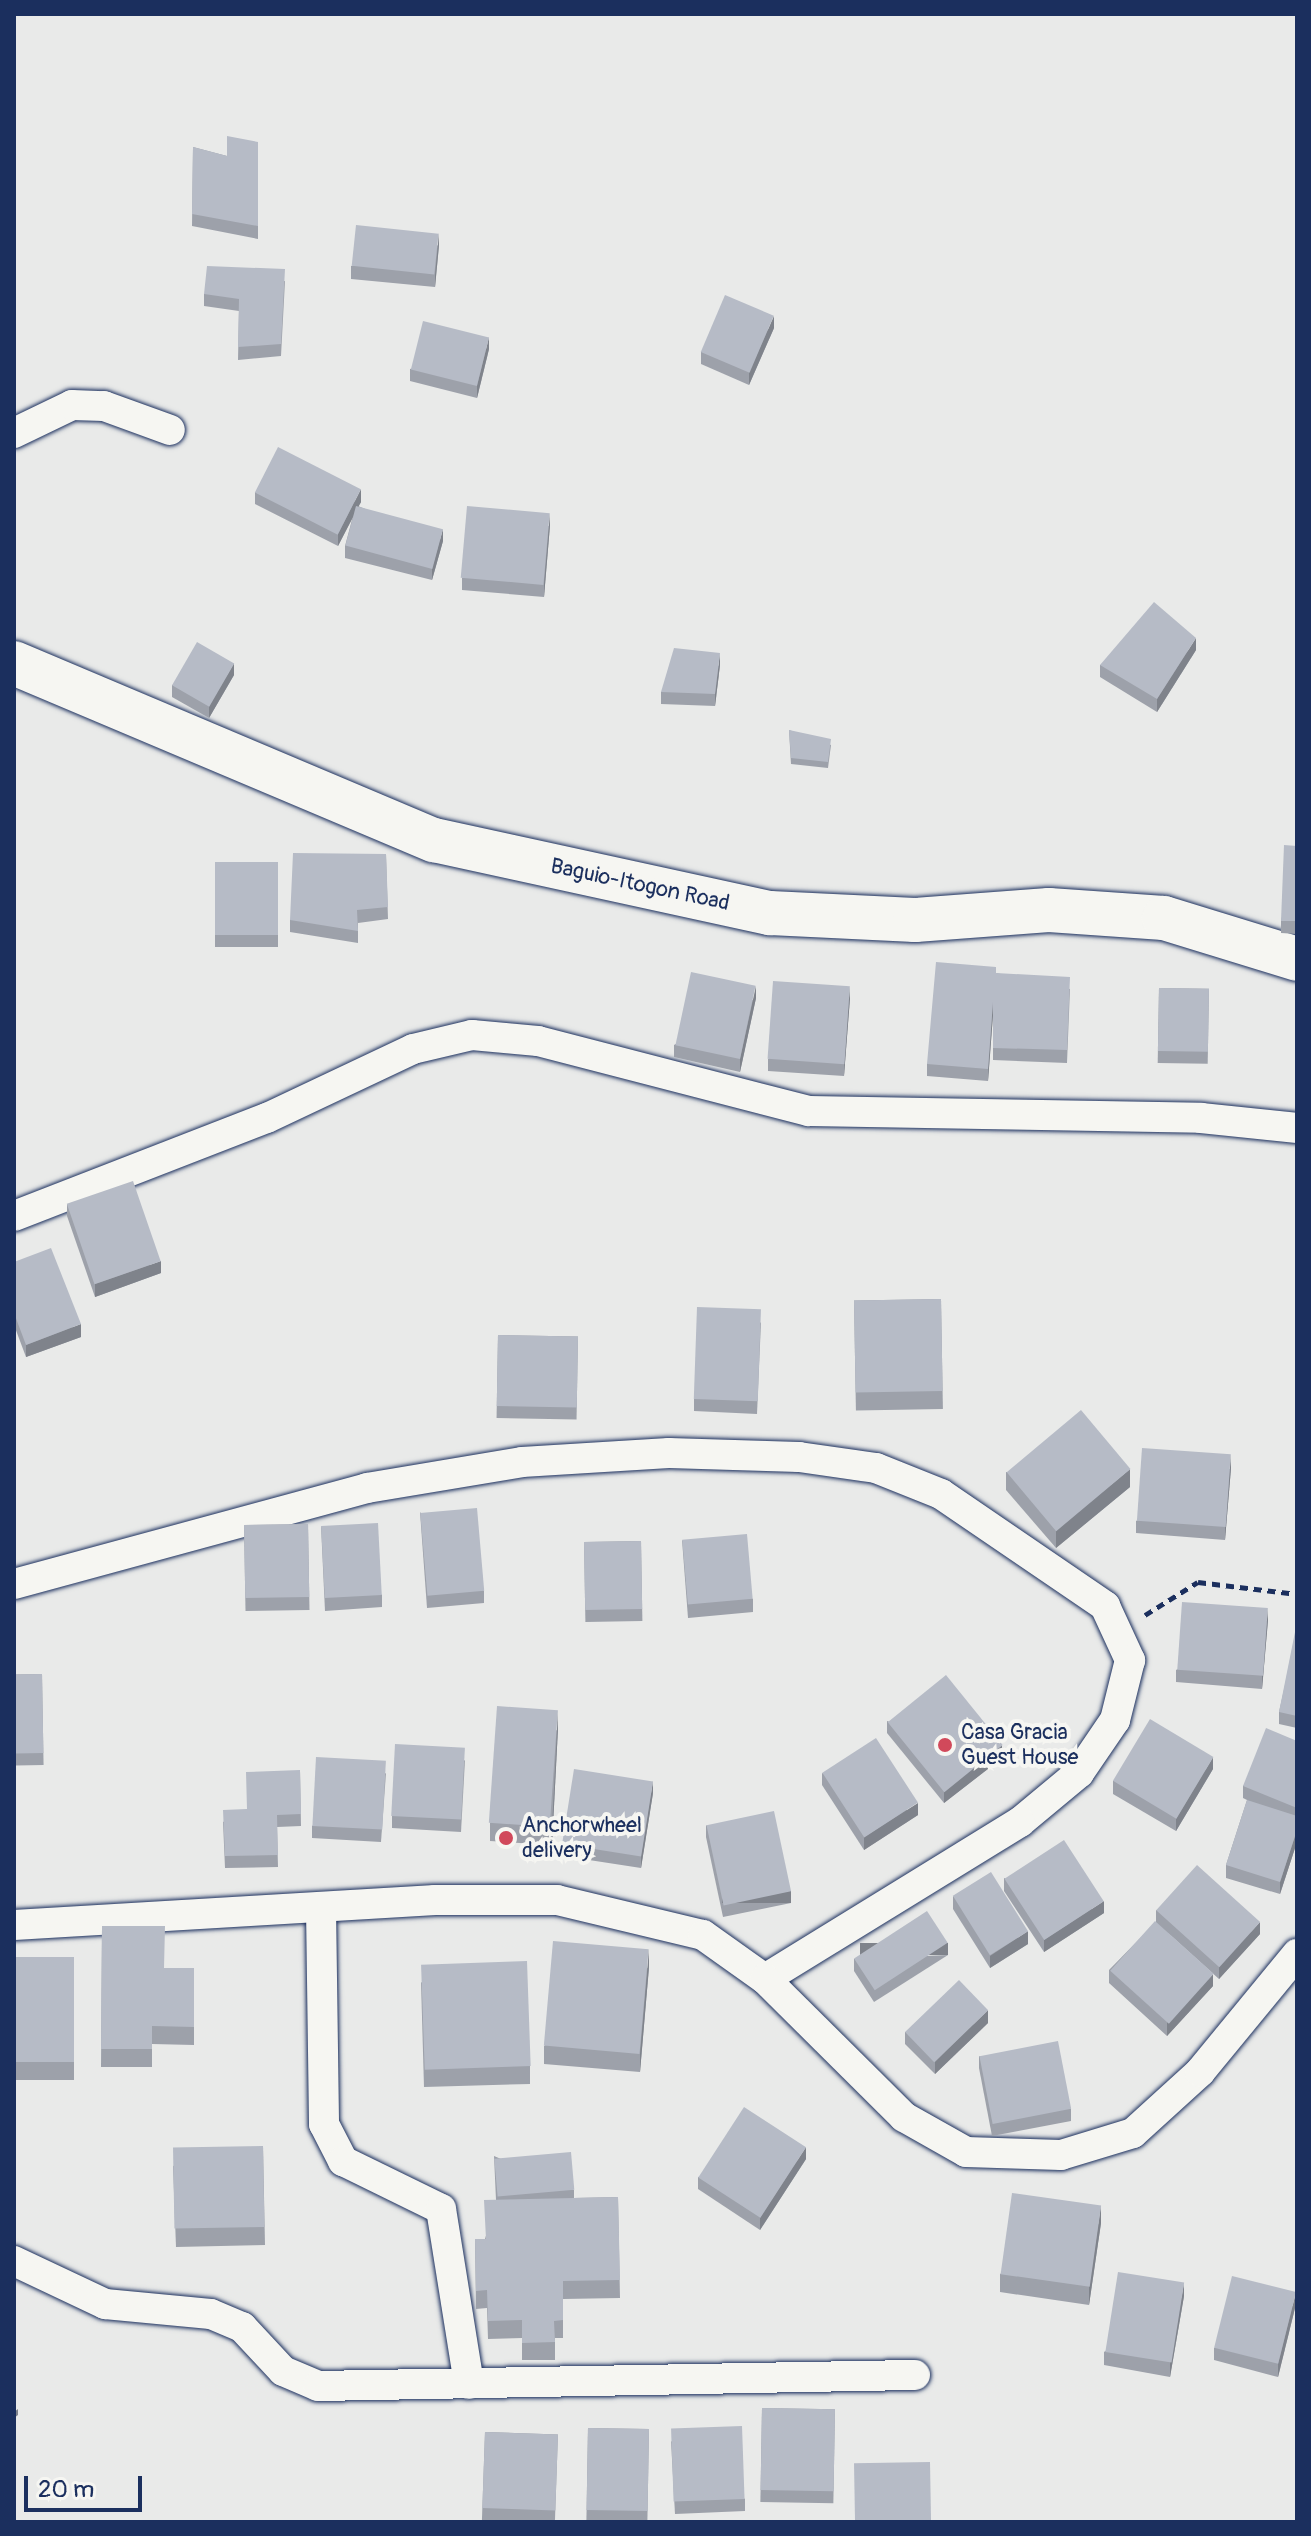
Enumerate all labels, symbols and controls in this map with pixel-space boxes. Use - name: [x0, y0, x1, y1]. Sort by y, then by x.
- street label: Baguio-Itogon Road: [548, 853, 732, 917]
- place label: Casa Gracia Guest House: [961, 1719, 1078, 1770]
- marker: Casa Gracia Guest House: [936, 1736, 954, 1754]
- place label: Anchorwheel delivery: [522, 1812, 642, 1864]
- marker: Anchorwheel delivery: [497, 1829, 515, 1847]
- scale bar: [28, 2460, 146, 2510]
- text: 20 m: [38, 2475, 94, 2504]

